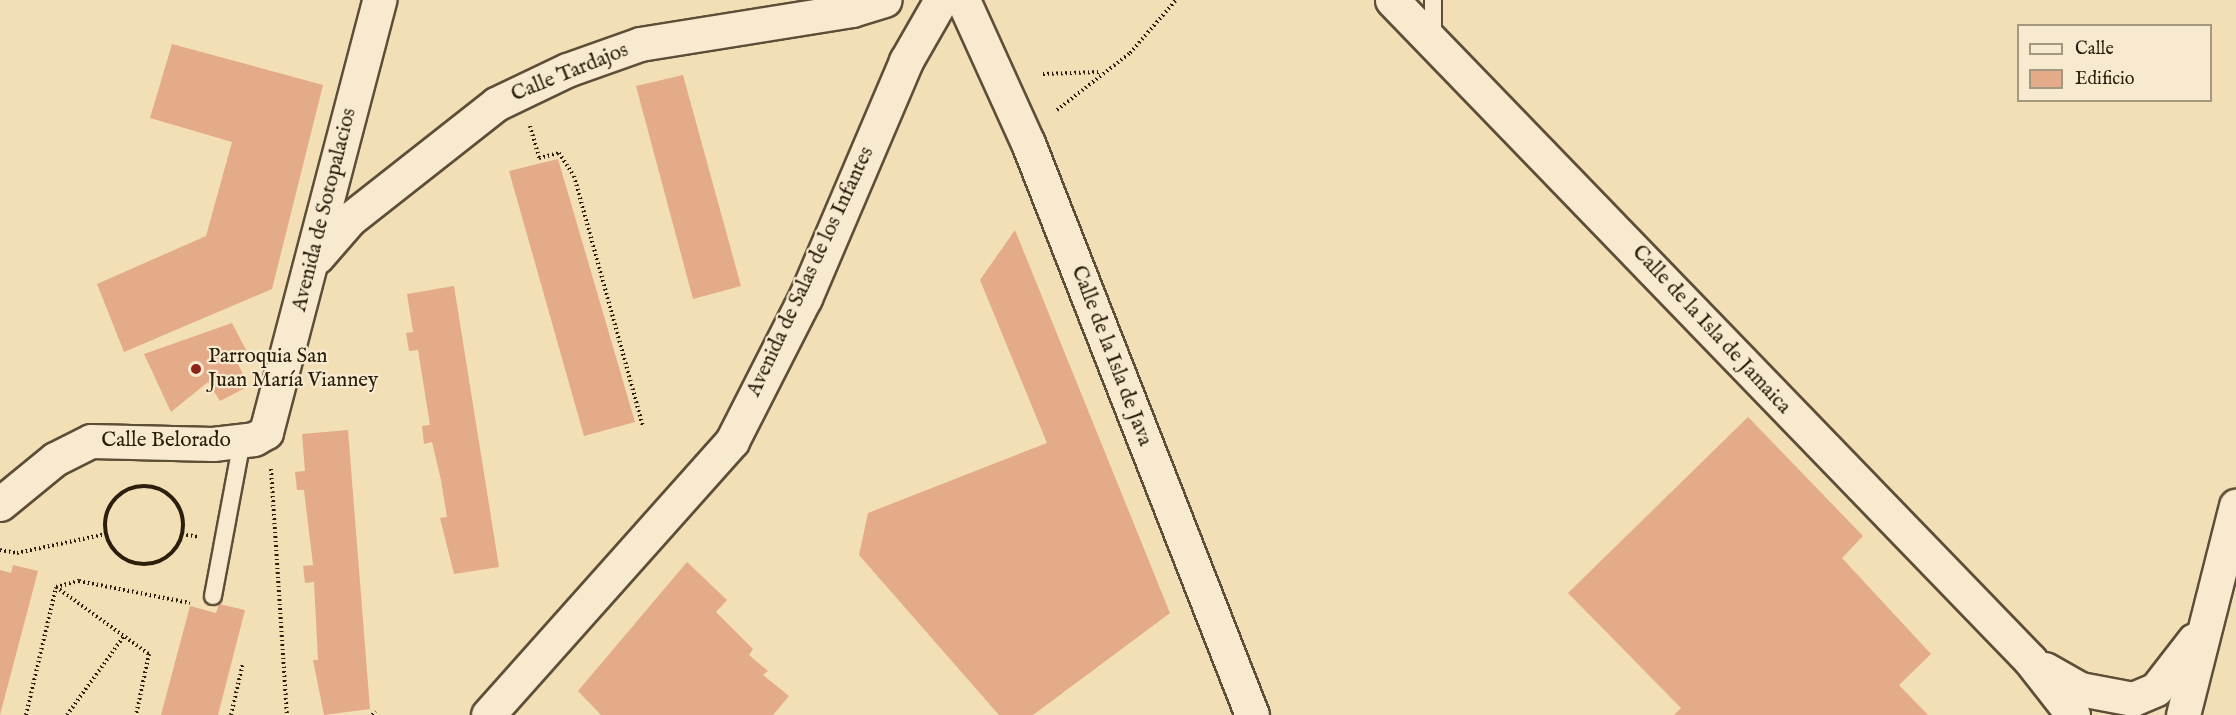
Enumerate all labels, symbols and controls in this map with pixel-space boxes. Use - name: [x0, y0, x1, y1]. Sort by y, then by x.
- legend: [2017, 24, 2212, 102]
- street label: Calle Tardajos: [508, 38, 632, 108]
- text: Calle: [2075, 38, 2114, 61]
- text: Edificio: [2075, 68, 2135, 91]
- street label: Avenida de Sotopalacios: [288, 106, 362, 314]
- street label: Avenida de Salas de los Infantes: [742, 143, 880, 401]
- street label: Calle de la Isla de Jamaica: [1626, 240, 1796, 420]
- street label: Calle de la Isla de Java: [1065, 262, 1157, 450]
- place label: Parroquia San Juan María Vianney: [208, 344, 378, 394]
- marker: Parroquia San Juan María Vianney: [189, 362, 203, 376]
- street label: Calle Belorado: [101, 428, 231, 454]

